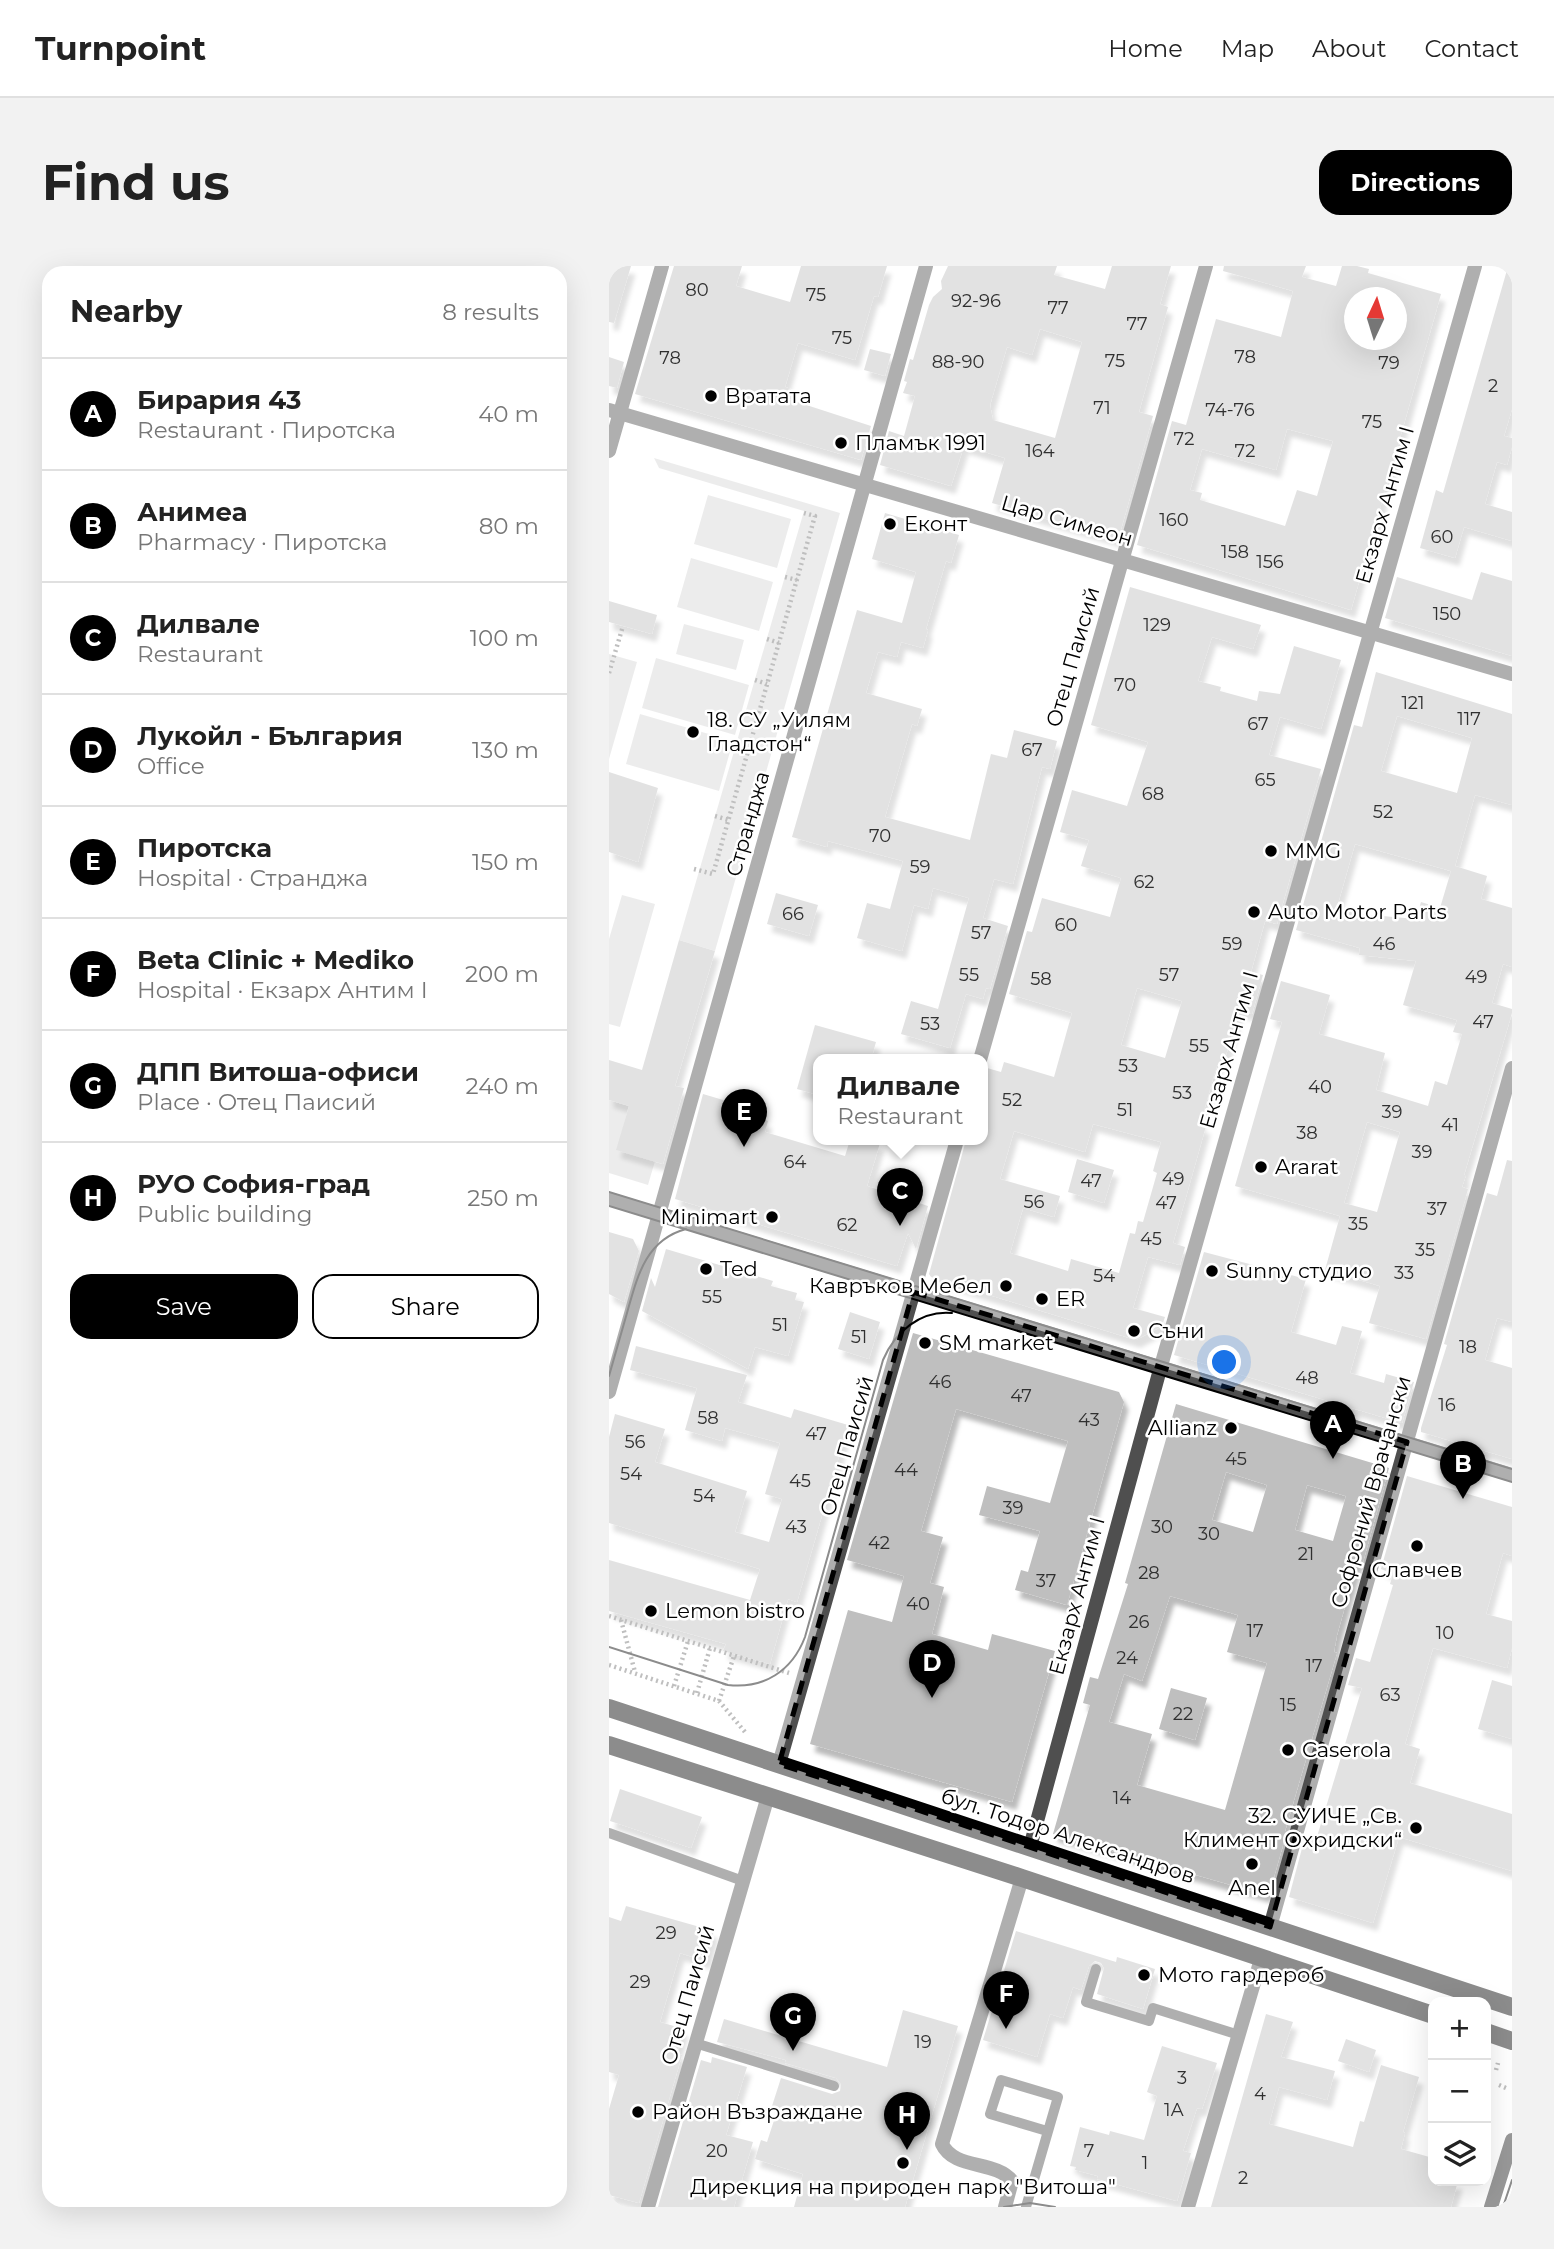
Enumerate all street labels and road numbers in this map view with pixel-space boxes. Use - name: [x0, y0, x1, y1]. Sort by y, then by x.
- street label: Екзарх Антим I: [1350, 423, 1419, 587]
- street label: Цар Симеон: [998, 490, 1136, 551]
- street label: Отец Паисий: [1041, 584, 1104, 730]
- street label: Странджа: [721, 768, 774, 879]
- street label: Екзарх Антим I: [1194, 968, 1263, 1132]
- street label: Отец Паисий: [815, 1373, 878, 1519]
- street label: Софроний Врачански: [1325, 1373, 1416, 1611]
- street label: Екзарх Антим I: [1043, 1514, 1110, 1678]
- street label: бул. Тодор Александров: [938, 1783, 1198, 1888]
- street label: Отец Паисий: [656, 1922, 719, 2068]

